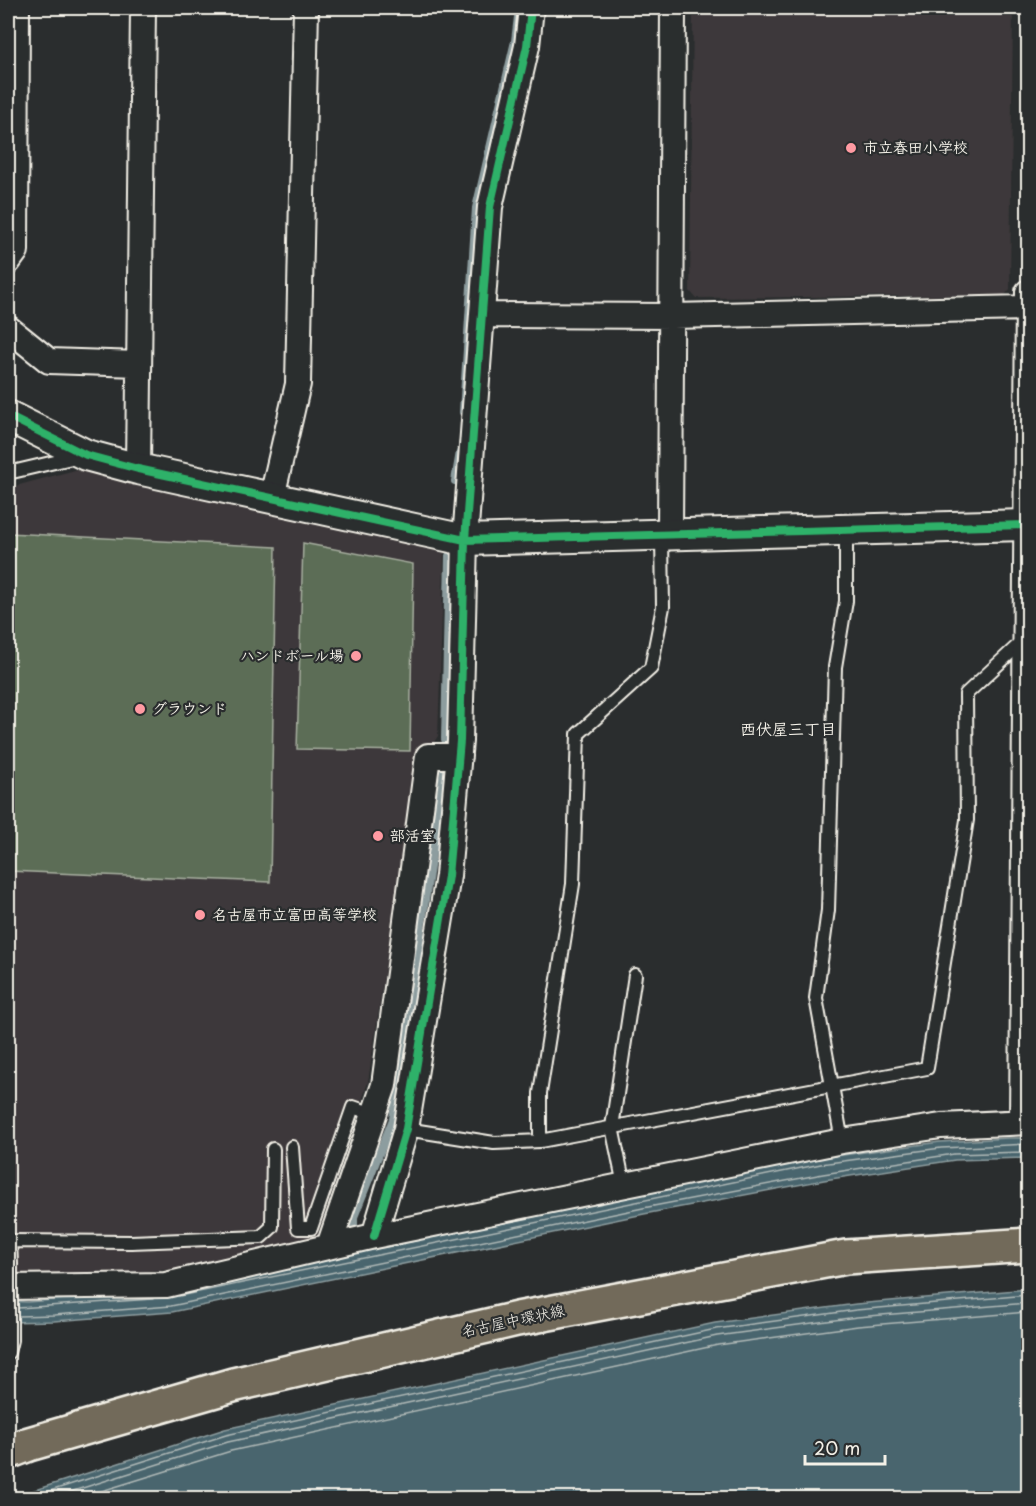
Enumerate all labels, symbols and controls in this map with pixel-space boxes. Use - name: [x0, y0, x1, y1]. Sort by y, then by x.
- place label: 市立春田小学校: [863, 135, 968, 158]
- marker: 市立春田小学校: [844, 141, 858, 155]
- place label: ハンドボール場: [240, 643, 344, 666]
- marker: ハンドボール場: [349, 649, 363, 663]
- place label: グラウンド: [152, 696, 227, 719]
- marker: グラウンド: [133, 702, 147, 716]
- district label: 西伏屋三丁目: [740, 716, 836, 740]
- place label: 部活室: [390, 823, 435, 846]
- marker: 部活室: [371, 829, 385, 843]
- place label: 名古屋市立富田高等学校: [212, 902, 377, 925]
- marker: 名古屋市立富田高等学校: [193, 908, 207, 922]
- street label: 名古屋中環状線: [459, 1297, 566, 1342]
- scale bar: [805, 1428, 884, 1466]
- text: 20 m: [814, 1434, 860, 1461]

